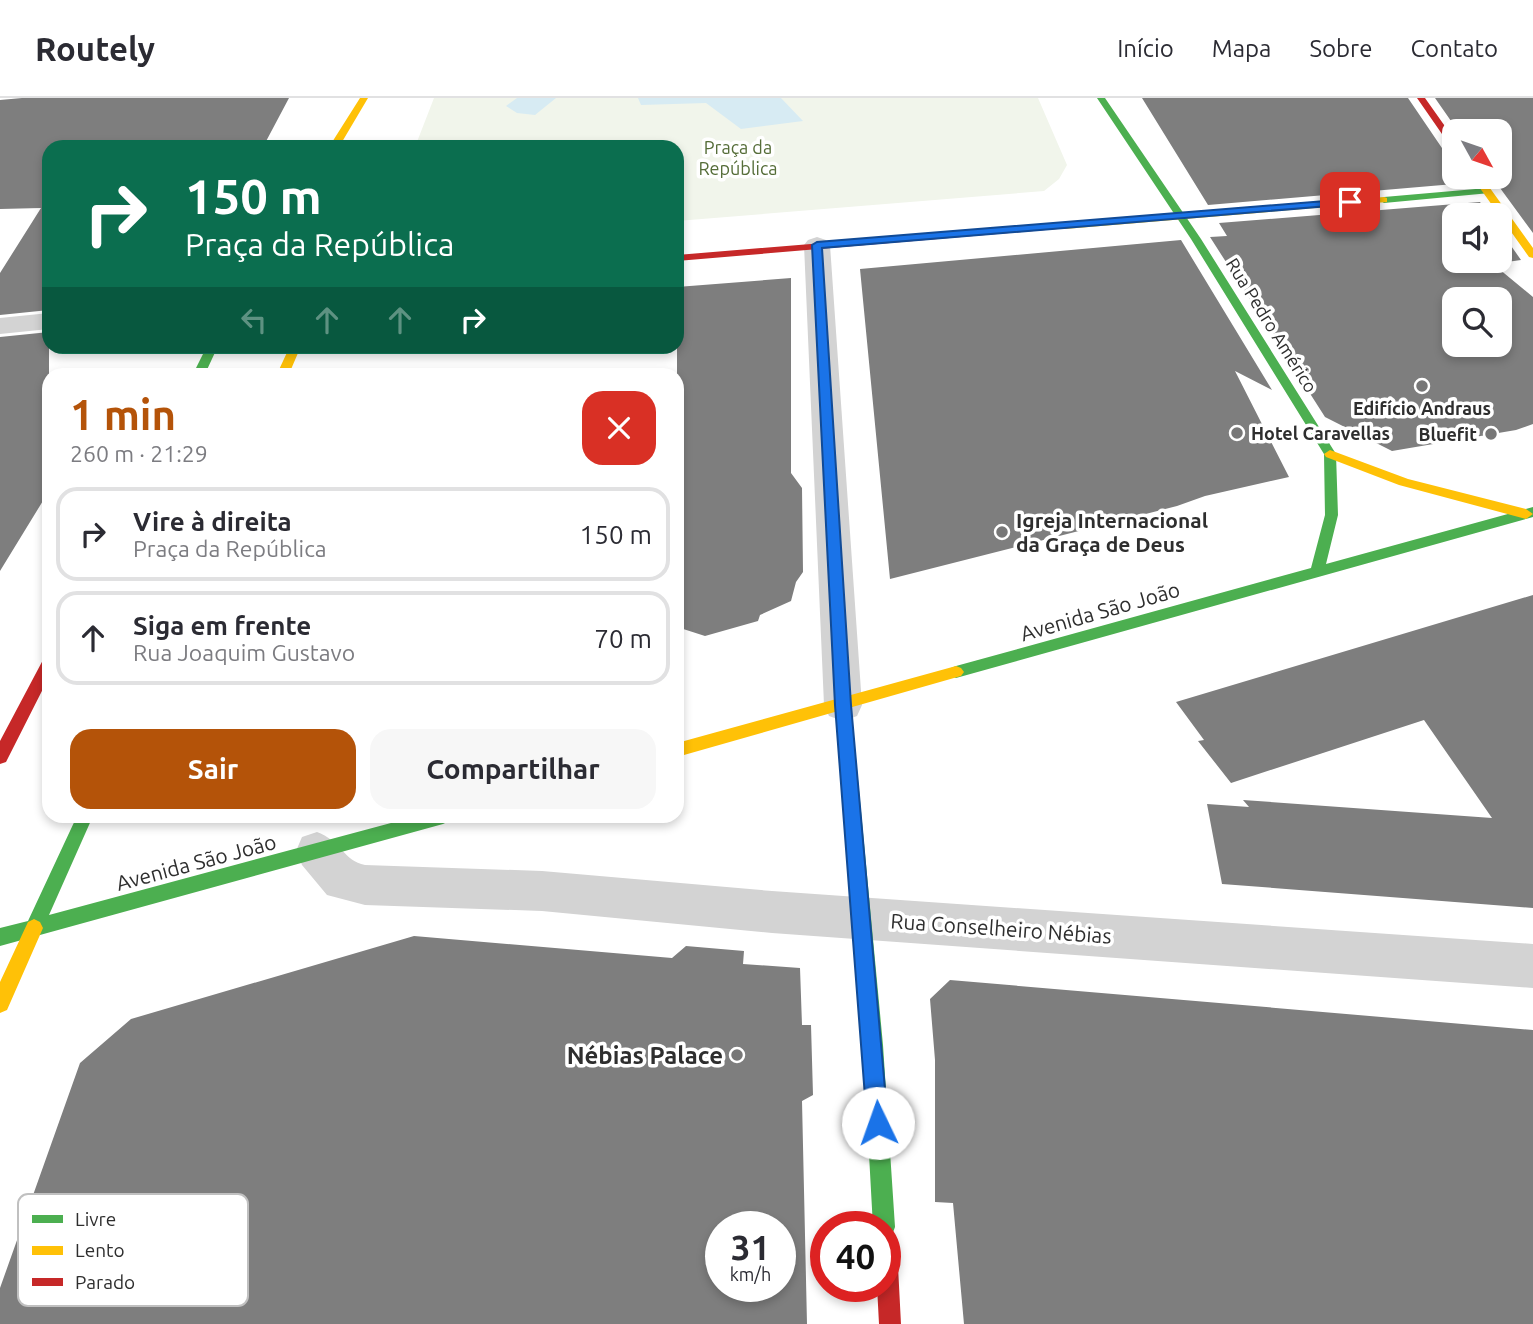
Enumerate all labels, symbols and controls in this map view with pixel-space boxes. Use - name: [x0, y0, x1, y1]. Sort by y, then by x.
- text: Routely: [35, 30, 155, 67]
- text: Início: [1117, 35, 1174, 62]
- text: Mapa: [1212, 35, 1271, 62]
- text: Sobre: [1309, 35, 1372, 62]
- text: Contato: [1410, 35, 1498, 62]
- north arrow: [1442, 119, 1512, 189]
- map controls: [1442, 119, 1512, 357]
- park label: Praça da República: [698, 137, 778, 178]
- icon: right: [70, 168, 161, 259]
- text: 150 m: [185, 168, 322, 223]
- pin: [1320, 172, 1380, 232]
- icon: arrive: [1331, 183, 1369, 221]
- button: sound: [1442, 203, 1512, 273]
- text: Praça da República: [185, 226, 454, 262]
- street label: Rua Pedro Américo: [1223, 254, 1321, 396]
- button: search: [1442, 287, 1512, 357]
- icon: left: [235, 301, 273, 339]
- icon: ahead: [308, 301, 346, 339]
- icon: ahead: [381, 301, 419, 339]
- icon: right: [454, 301, 492, 339]
- marker: Edifício Andraus: [1414, 378, 1430, 394]
- text: 1 min: [70, 391, 176, 438]
- button: close: [582, 391, 656, 465]
- place label: Edifício Andraus: [1353, 398, 1491, 418]
- place label: Hotel Caravellas: [1251, 423, 1390, 443]
- place label: Bluefit: [1419, 424, 1477, 444]
- marker: Hotel Caravellas: [1229, 425, 1245, 441]
- marker: Bluefit: [1483, 426, 1499, 442]
- text: 260 m · 21:29: [70, 441, 208, 466]
- text: Vire à direita: [133, 507, 292, 536]
- place label: Igreja Internacional da Graça de Deus: [1016, 508, 1208, 556]
- icon: right: [74, 515, 112, 553]
- text: 150 m: [580, 520, 652, 549]
- marker: Igreja Internacional da Graça de Deus: [994, 524, 1010, 540]
- text: Praça da República: [133, 536, 327, 561]
- street label: Avenida São João: [1018, 577, 1182, 645]
- text: Siga em frente: [133, 611, 311, 640]
- icon: ahead: [74, 619, 112, 657]
- text: 70 m: [594, 624, 652, 653]
- text: Rua Joaquim Gustavo: [133, 640, 355, 665]
- button: Sair: [70, 729, 356, 809]
- button: Compartilhar: [370, 729, 656, 809]
- street label: Avenida São João: [113, 829, 279, 895]
- street label: Rua Conselheiro Nébias: [890, 908, 1112, 948]
- place label: Nébias Palace: [567, 1042, 723, 1069]
- marker: Nébias Palace: [729, 1047, 745, 1063]
- position arrow: [841, 1086, 915, 1160]
- legend: [18, 1194, 248, 1306]
- text: Livre: [75, 1208, 116, 1230]
- speed limit sign: 40: [810, 1211, 901, 1302]
- text: 31: [731, 1227, 770, 1267]
- text: Lento: [75, 1239, 125, 1261]
- text: km/h: [730, 1264, 771, 1284]
- text: Parado: [75, 1271, 135, 1293]

